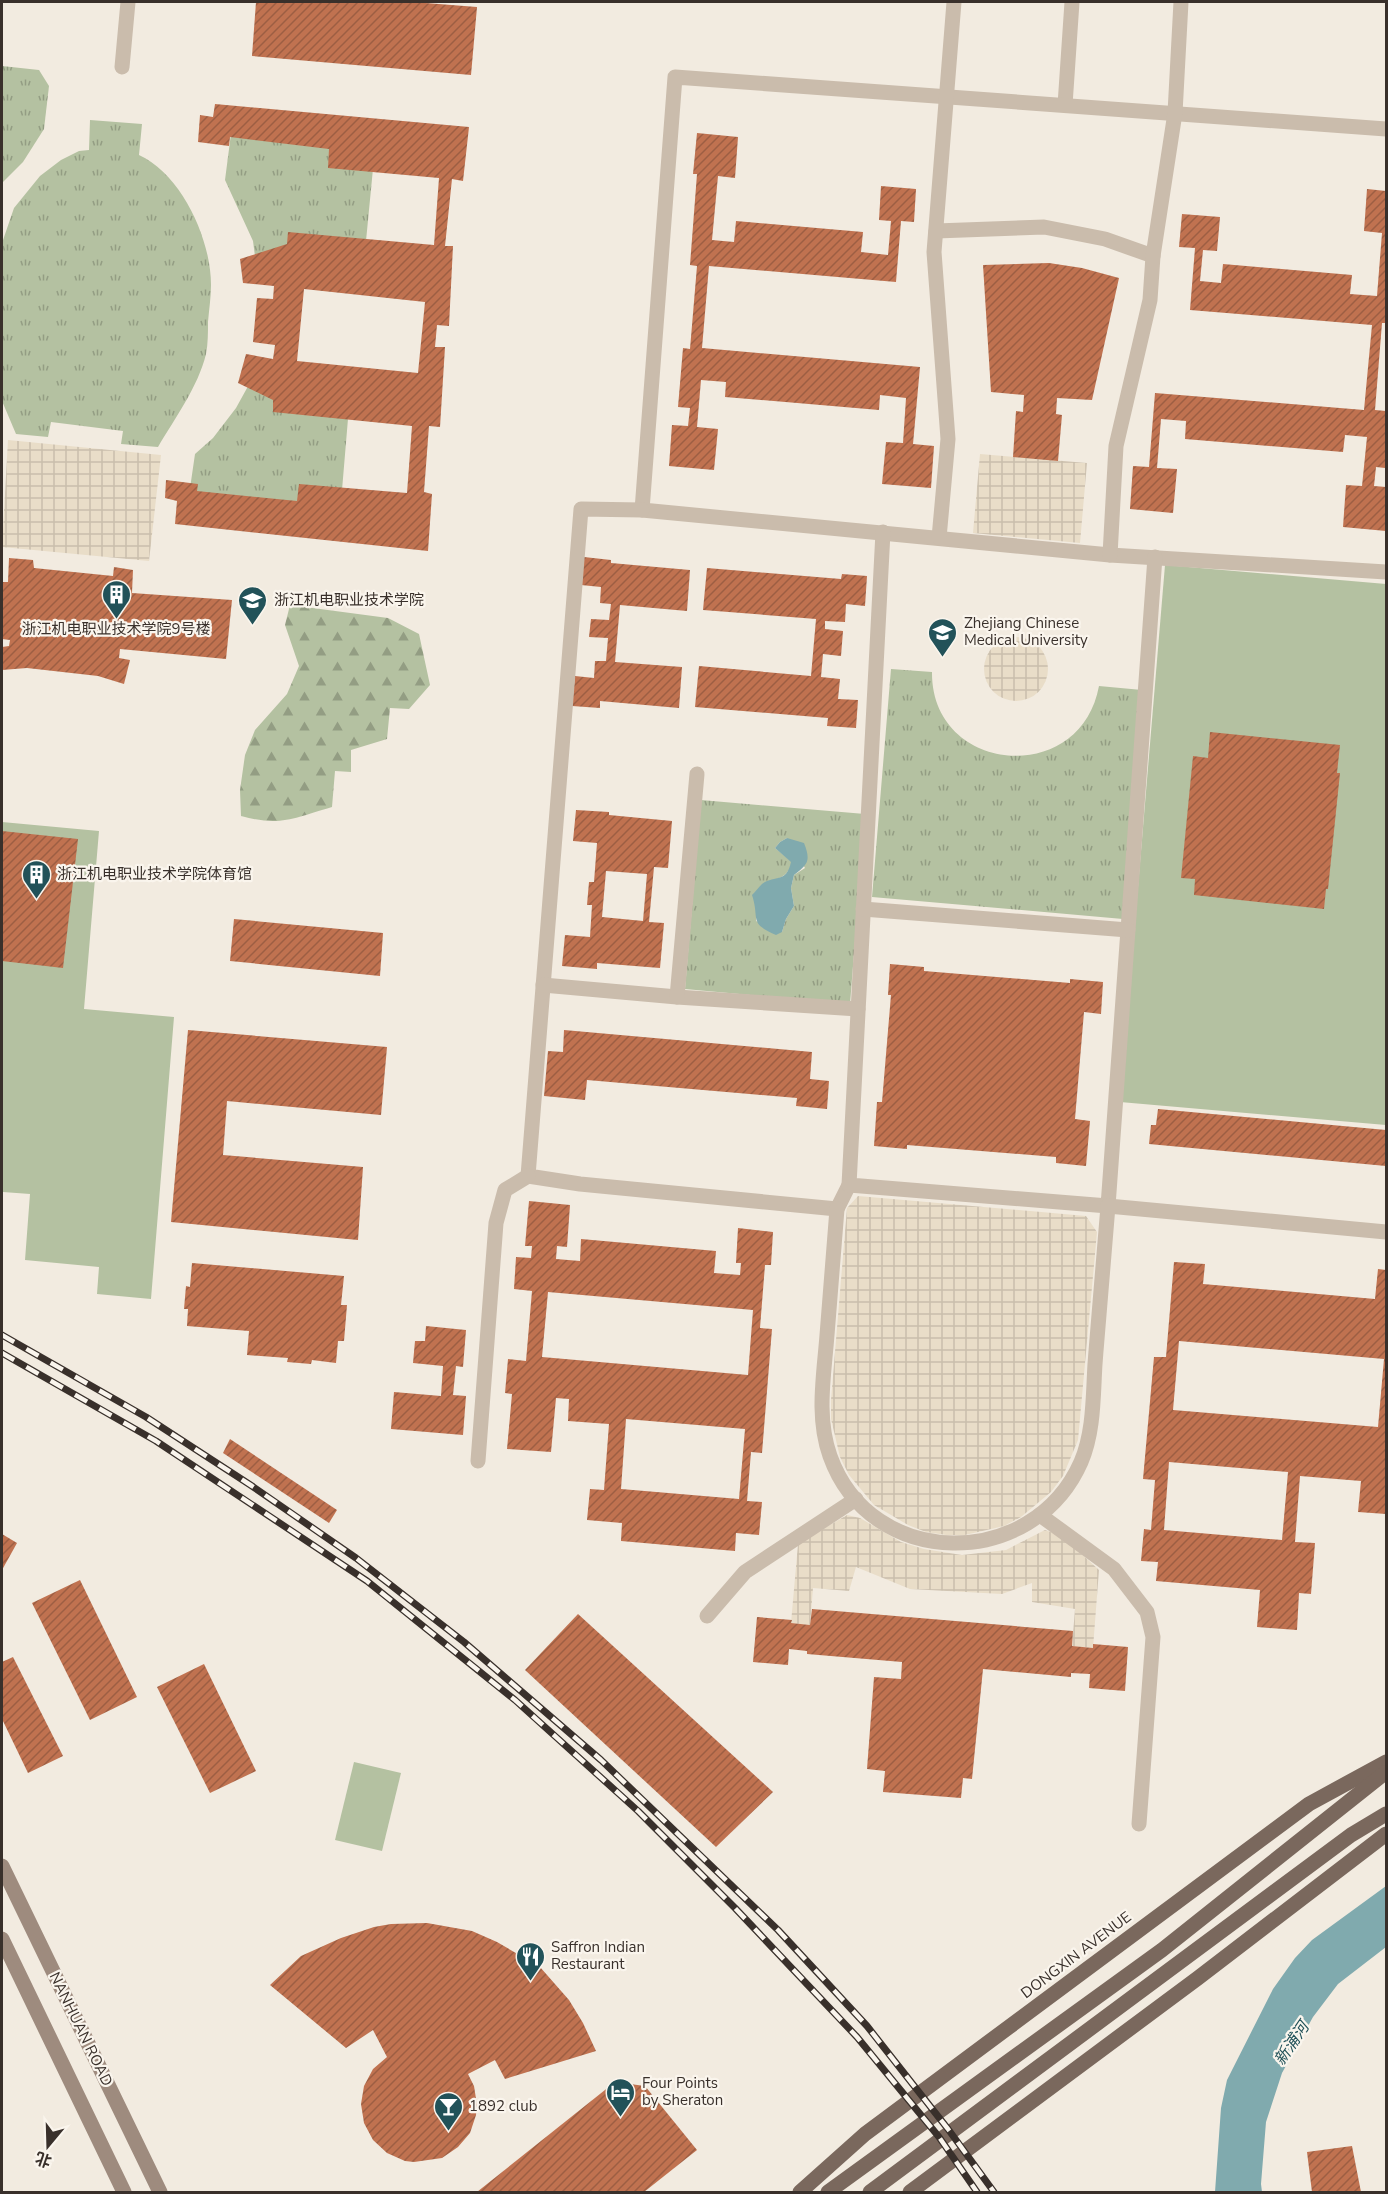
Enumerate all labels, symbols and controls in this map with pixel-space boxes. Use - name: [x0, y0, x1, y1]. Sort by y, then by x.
- building icon: 浙江机电职业技术学院9号楼: [100, 578, 132, 620]
- school or university icon: 浙江机电职业技术学院: [237, 584, 269, 626]
- place label: 浙江机电职业技术学院: [274, 590, 424, 610]
- place label: Zhejiang Chinese Medical University: [964, 613, 1088, 650]
- school or university icon: Zhejiang Chinese Medical University: [927, 616, 959, 658]
- place label: 浙江机电职业技术学院9号楼: [21, 619, 211, 639]
- building icon: 浙江机电职业技术学院体育馆: [20, 858, 52, 900]
- place label: 浙江机电职业技术学院体育馆: [57, 864, 252, 884]
- street label: DONGXIN AVENUE: [1017, 1907, 1135, 2003]
- place label: Saffron Indian Restaurant: [551, 1937, 645, 1974]
- restaurant icon: Saffron Indian Restaurant: [514, 1940, 546, 1982]
- street label: NANHUAN ROAD: [45, 1969, 117, 2089]
- water label: 新浦河: [1269, 2015, 1316, 2070]
- place label: Four Points by Sheraton: [642, 2073, 723, 2110]
- hotel icon: Four Points by Sheraton: [605, 2076, 637, 2118]
- bar icon: 1892 club: [432, 2090, 464, 2132]
- place label: 1892 club: [469, 2096, 538, 2116]
- north arrow: [18, 2116, 78, 2176]
- text: 北: [32, 2146, 55, 2172]

